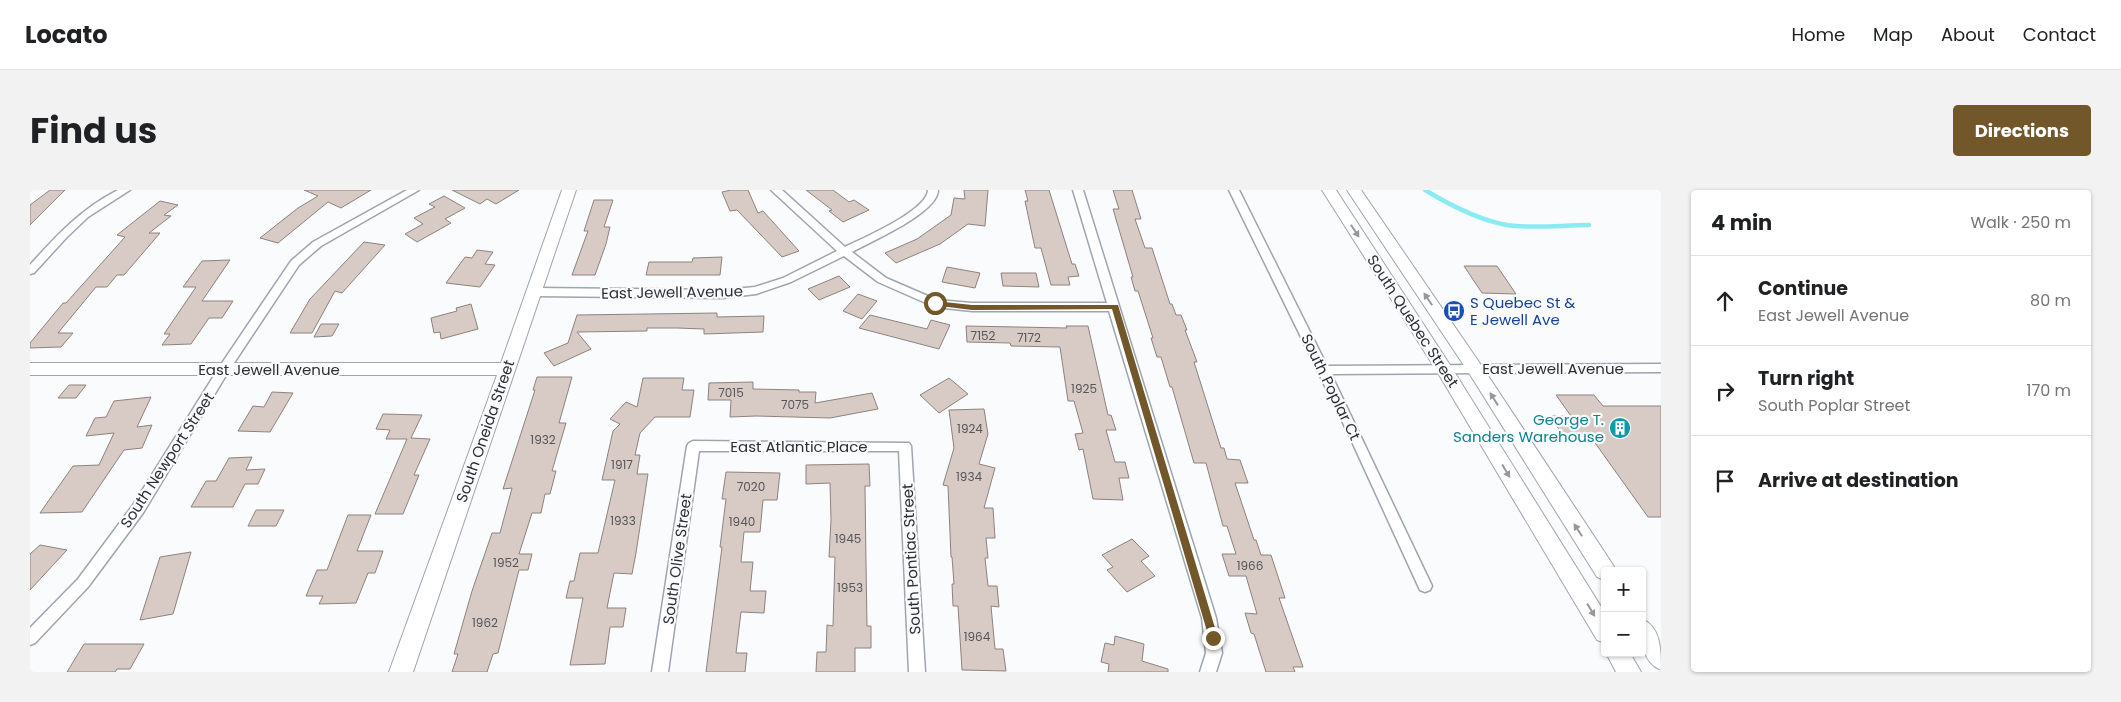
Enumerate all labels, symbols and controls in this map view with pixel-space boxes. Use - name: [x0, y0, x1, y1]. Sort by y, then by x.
- text: Locato: [25, 18, 108, 51]
- text: Home: [1791, 22, 1845, 47]
- text: Map: [1873, 22, 1913, 47]
- text: About: [1941, 22, 1995, 47]
- text: Contact: [2023, 22, 2096, 47]
- button: Directions: [1953, 105, 2091, 156]
- text: Find us: [30, 106, 157, 155]
- text: 4 min: [1711, 208, 1772, 237]
- text: Walk · 250 m: [1970, 211, 2071, 234]
- one-way arrow: [1351, 224, 1360, 238]
- street label: South Quebec Street: [1362, 251, 1464, 391]
- text: Continue: [1758, 275, 1848, 302]
- street label: East Jewell Avenue: [601, 280, 743, 304]
- icon: ahead: [1711, 287, 1739, 315]
- text: 80 m: [2030, 289, 2071, 312]
- route start: [924, 292, 947, 315]
- place label: S Quebec St & E Jewell Ave: [1470, 292, 1575, 330]
- one-way arrow: [1423, 293, 1433, 306]
- bus stop icon: S Quebec St & E Jewell Ave: [1442, 299, 1466, 323]
- text: East Jewell Avenue: [1758, 304, 1909, 327]
- house number: 7152: [971, 327, 996, 344]
- house number: 7172: [1017, 329, 1041, 346]
- street label: South Poplar Ct: [1296, 330, 1366, 444]
- street label: South Oneida Street: [451, 357, 519, 505]
- street label: East Jewell Avenue: [1482, 358, 1624, 379]
- street label: East Jewell Avenue: [198, 359, 340, 380]
- text: Turn right: [1758, 365, 1854, 392]
- icon: right: [1711, 377, 1739, 405]
- text: 170 m: [2026, 379, 2071, 402]
- house number: 1925: [1071, 380, 1097, 397]
- house number: 7015: [718, 384, 744, 401]
- street label: South Newport Street: [115, 388, 219, 532]
- one-way arrow: [1489, 392, 1498, 405]
- text: South Poplar Street: [1758, 394, 1910, 417]
- house number: 7075: [781, 396, 809, 413]
- place label: George T. Sanders Warehouse: [1453, 409, 1604, 447]
- building icon: George T. Sanders Warehouse: [1608, 416, 1632, 440]
- house number: 1924: [957, 420, 983, 437]
- house number: 1932: [530, 431, 556, 448]
- street label: East Atlantic Place: [730, 436, 868, 457]
- house number: 1917: [611, 456, 633, 473]
- one-way arrow: [1502, 464, 1511, 477]
- icon: arrive: [1711, 467, 1739, 495]
- text: Arrive at destination: [1758, 467, 1959, 494]
- house number: 1934: [956, 468, 982, 485]
- house number: 7020: [737, 478, 765, 495]
- street label: South Pontiac Street: [897, 483, 925, 635]
- street label: South Olive Street: [657, 492, 697, 626]
- house number: 1933: [610, 512, 636, 529]
- house number: 1940: [729, 513, 755, 530]
- one-way arrow: [1574, 524, 1583, 537]
- house number: 1945: [835, 530, 861, 547]
- house number: 1952: [493, 554, 519, 571]
- house number: 1966: [1237, 557, 1263, 574]
- map controls: [1601, 567, 1646, 657]
- button: +: [1601, 567, 1646, 612]
- house number: 1953: [837, 579, 863, 596]
- one-way arrow: [1586, 603, 1595, 616]
- button: −: [1601, 612, 1646, 657]
- house number: 1962: [472, 614, 498, 631]
- route end: [1202, 627, 1225, 650]
- house number: 1964: [964, 628, 991, 645]

